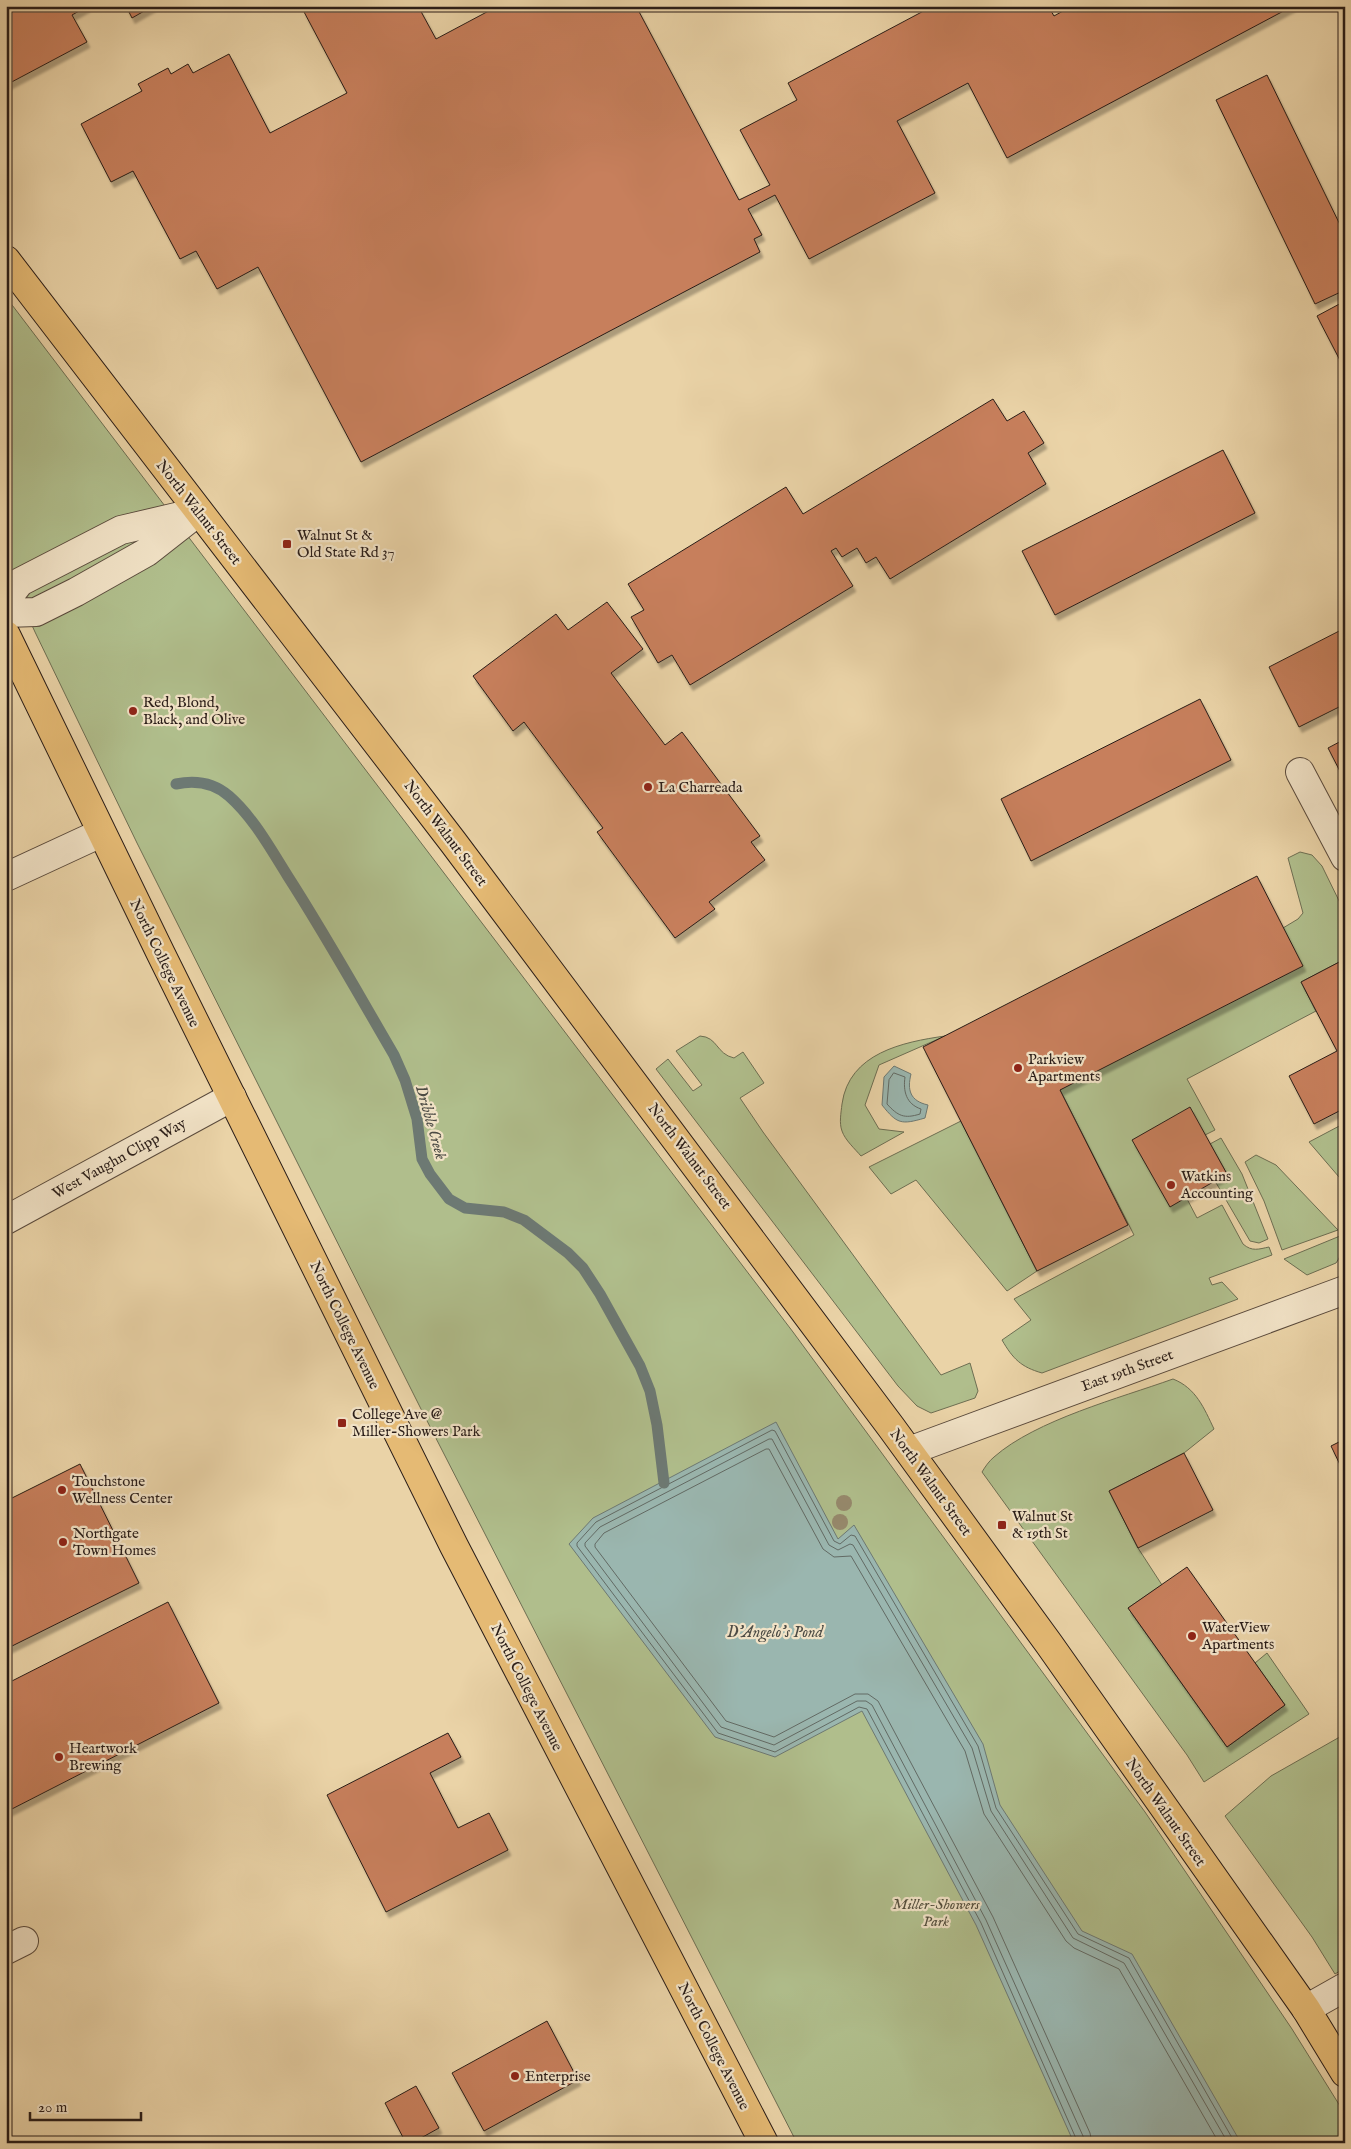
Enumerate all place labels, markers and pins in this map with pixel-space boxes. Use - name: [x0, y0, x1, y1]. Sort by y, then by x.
- place label: Walnut St & Old State Rd 37: [297, 526, 395, 562]
- marker: Walnut St & Old State Rd 37: [281, 538, 293, 550]
- place label: Red, Blond, Black, and Olive: [143, 693, 245, 729]
- marker: Red, Blond, Black, and Olive: [127, 705, 139, 717]
- place label: La Charreada: [658, 778, 743, 797]
- marker: La Charreada: [642, 781, 654, 793]
- place label: Parkview Apartments: [1027, 1050, 1100, 1086]
- marker: Parkview Apartments: [1012, 1062, 1024, 1074]
- place label: Watkins Accounting: [1180, 1167, 1254, 1203]
- marker: Watkins Accounting: [1165, 1179, 1177, 1191]
- place label: College Ave @ Miller-Showers Park: [352, 1405, 481, 1441]
- marker: College Ave @ Miller-Showers Park: [336, 1417, 348, 1429]
- place label: Touchstone Wellness Center: [72, 1472, 173, 1508]
- marker: Touchstone Wellness Center: [56, 1484, 68, 1496]
- place label: Walnut St & 19th St: [1012, 1507, 1073, 1543]
- marker: Walnut St & 19th St: [996, 1519, 1008, 1531]
- place label: Northgate Town Homes: [73, 1524, 156, 1560]
- marker: Northgate Town Homes: [57, 1536, 69, 1548]
- place label: WaterView Apartments: [1201, 1618, 1274, 1654]
- marker: WaterView Apartments: [1186, 1630, 1198, 1642]
- place label: Heartwork Brewing: [69, 1739, 138, 1775]
- marker: Heartwork Brewing: [53, 1751, 65, 1763]
- place label: Enterprise: [525, 2067, 591, 2086]
- marker: Enterprise: [509, 2070, 521, 2082]

